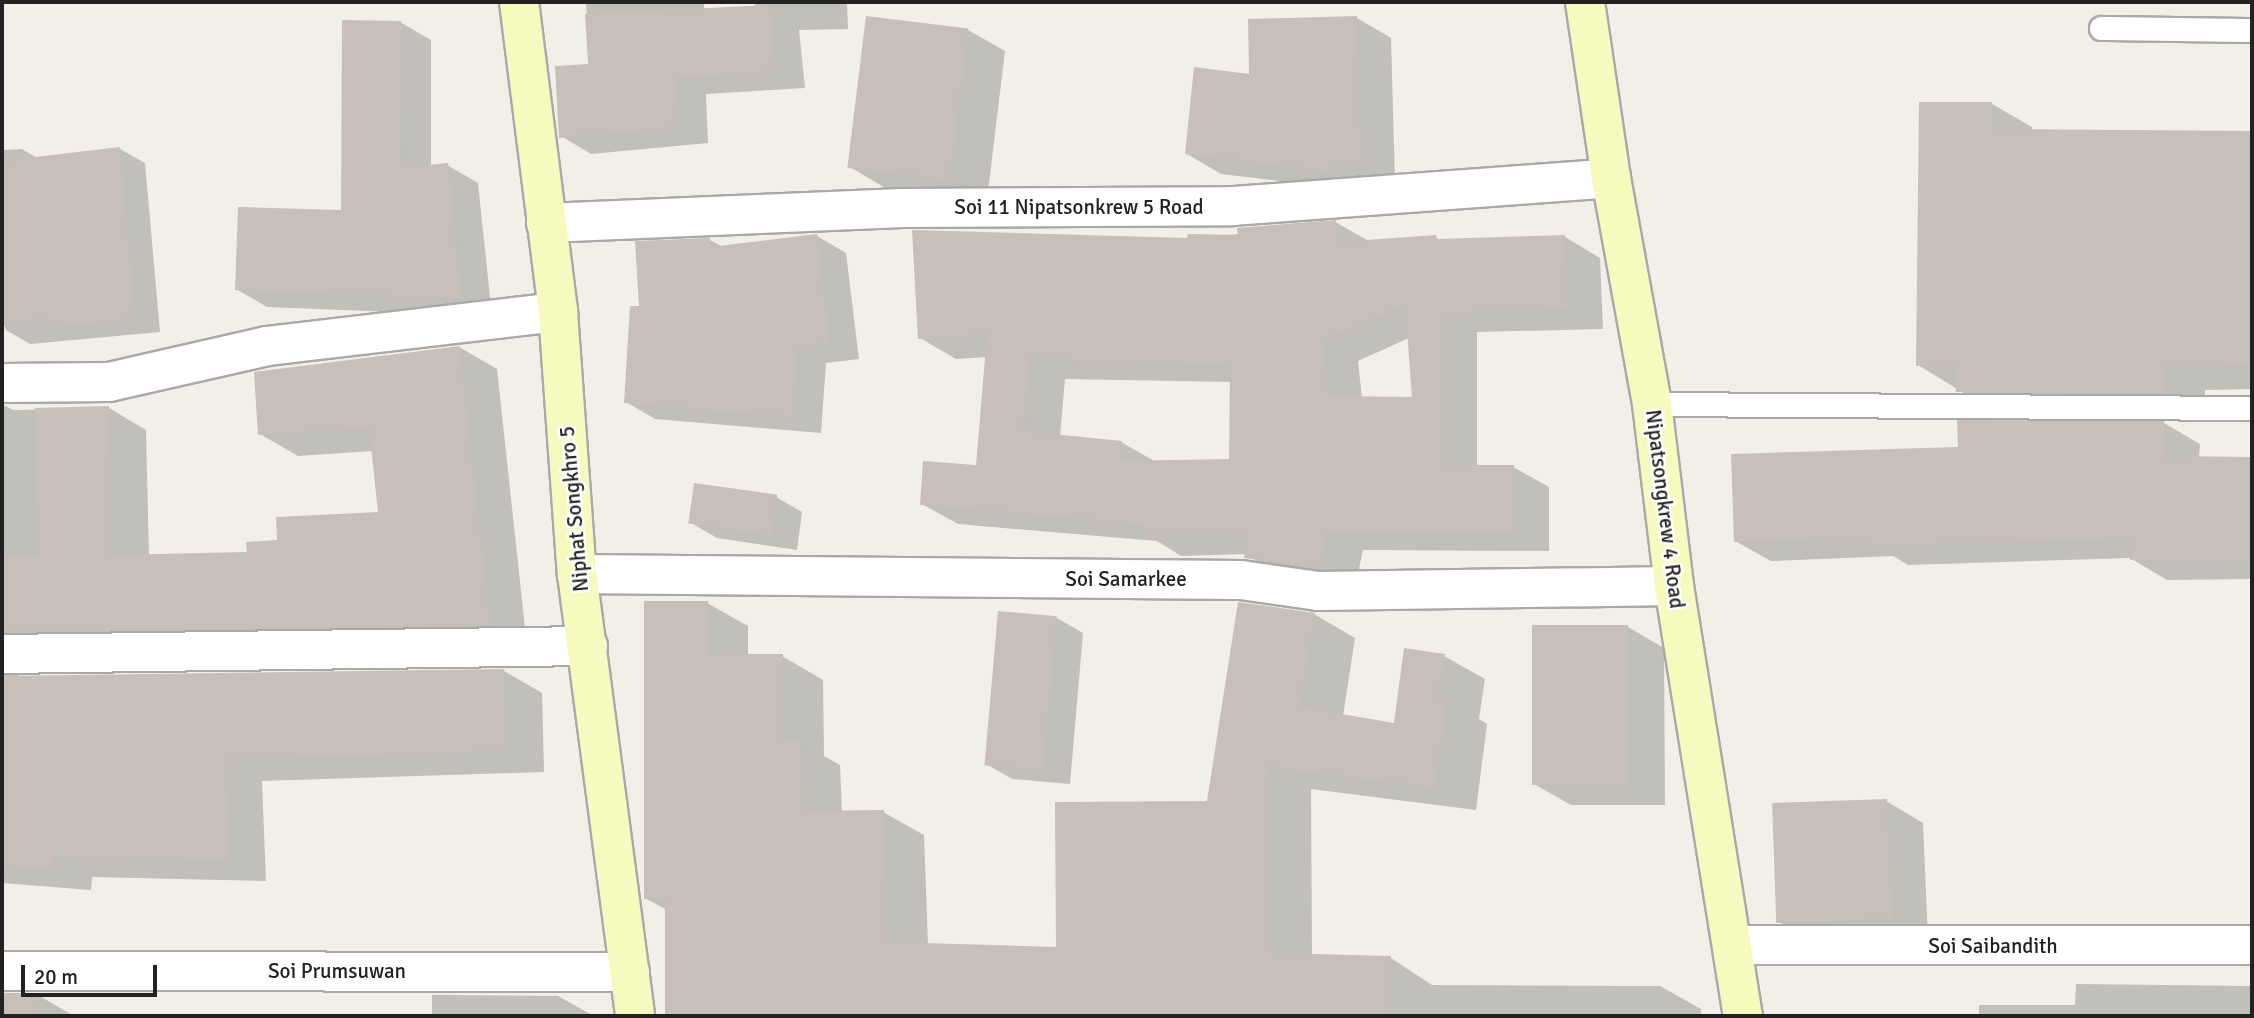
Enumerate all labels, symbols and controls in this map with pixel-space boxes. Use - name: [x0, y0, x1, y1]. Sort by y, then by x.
- street label: Soi 11 Nipatsonkrew 5 Road: [954, 194, 1204, 220]
- street label: Nipatsongkrew 4 Road: [1640, 408, 1690, 610]
- street label: Niphat Songkhro 5: [554, 425, 594, 593]
- street label: Soi Samarkee: [1065, 566, 1187, 592]
- street label: Soi Saibandith: [1928, 933, 2058, 959]
- scale bar: [24, 951, 161, 995]
- street label: Soi Prumsuwan: [268, 958, 406, 984]
- text: 20 m: [34, 964, 78, 990]

